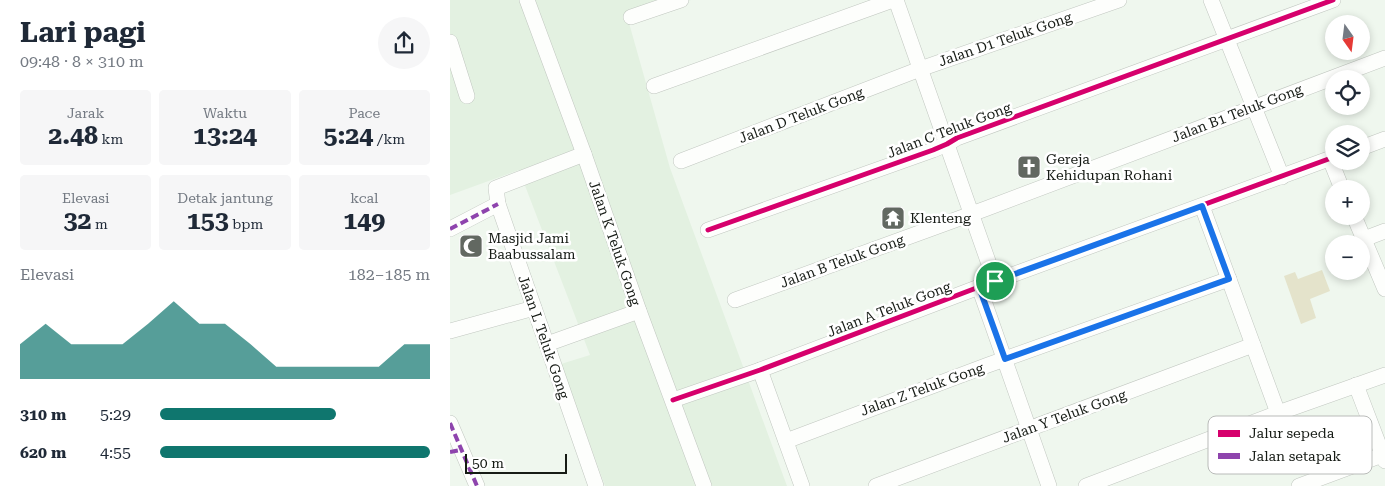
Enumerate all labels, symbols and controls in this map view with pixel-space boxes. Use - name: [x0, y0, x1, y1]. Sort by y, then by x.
- street label: Jalan D1 Teluk Gong: [936, 9, 1074, 69]
- north arrow: [1325, 15, 1370, 60]
- map controls: [1325, 15, 1370, 280]
- text: Lari pagi: [20, 16, 146, 49]
- button: share: [378, 17, 430, 69]
- text: 09:48 · 8 × 310 m: [20, 52, 144, 71]
- button: locate: [1325, 70, 1370, 115]
- street label: Jalan B1 Teluk Gong: [1169, 81, 1305, 145]
- street label: Jalan D Teluk Gong: [736, 84, 866, 146]
- street label: Jalan C Teluk Gong: [885, 99, 1013, 161]
- text: Jarak: [67, 105, 104, 121]
- text: Waktu: [203, 105, 247, 121]
- text: Pace: [349, 105, 380, 121]
- text: 2.48: [48, 121, 98, 150]
- text: 13:24: [193, 121, 257, 150]
- text: 5:24: [324, 121, 373, 150]
- button: layers: [1325, 125, 1370, 170]
- text: km: [98, 131, 123, 147]
- text: /km: [373, 131, 405, 147]
- place label: Gereja Kehidupan Rohani: [1046, 151, 1173, 183]
- church icon: Gereja Kehidupan Rohani: [1016, 154, 1042, 180]
- street label: Jalan K Teluk Gong: [586, 178, 644, 308]
- button: +: [1325, 180, 1370, 225]
- text: Elevasi: [62, 190, 109, 206]
- text: Detak jantung: [177, 190, 273, 206]
- text: kcal: [350, 190, 378, 206]
- temple icon: Klenteng: [880, 205, 906, 231]
- text: 32: [64, 206, 92, 235]
- text: 153: [187, 206, 229, 235]
- text: 149: [343, 206, 385, 235]
- place label: Klenteng: [910, 210, 971, 226]
- text: m: [92, 216, 108, 232]
- text: bpm: [229, 216, 263, 232]
- place label: Masjid Jami Baabussalam: [488, 230, 576, 262]
- street label: Jalan B Teluk Gong: [778, 231, 906, 291]
- mosque icon: Masjid Jami Baabussalam: [458, 233, 484, 259]
- button: −: [1325, 235, 1370, 280]
- pin: [974, 260, 1016, 302]
- text: Elevasi: [20, 265, 74, 284]
- text: 182–185 m: [348, 265, 430, 284]
- icon: arrive: [981, 267, 1009, 295]
- street label: Jalan L Teluk Gong: [515, 273, 573, 401]
- street label: Jalan A Teluk Gong: [825, 278, 953, 340]
- street label: Jalan Z Teluk Gong: [858, 359, 986, 419]
- street label: Jalan Y Teluk Gong: [1000, 386, 1128, 446]
- text: 310 m: [20, 405, 66, 424]
- text: 5:29: [100, 405, 131, 424]
- legend: [1208, 416, 1372, 474]
- text: Jalur sepeda: [1249, 425, 1335, 441]
- text: 620 m: [20, 443, 66, 462]
- text: 4:55: [100, 443, 131, 462]
- text: Jalan setapak: [1249, 448, 1341, 464]
- scale bar: [465, 451, 568, 474]
- text: 50 m: [472, 455, 504, 471]

